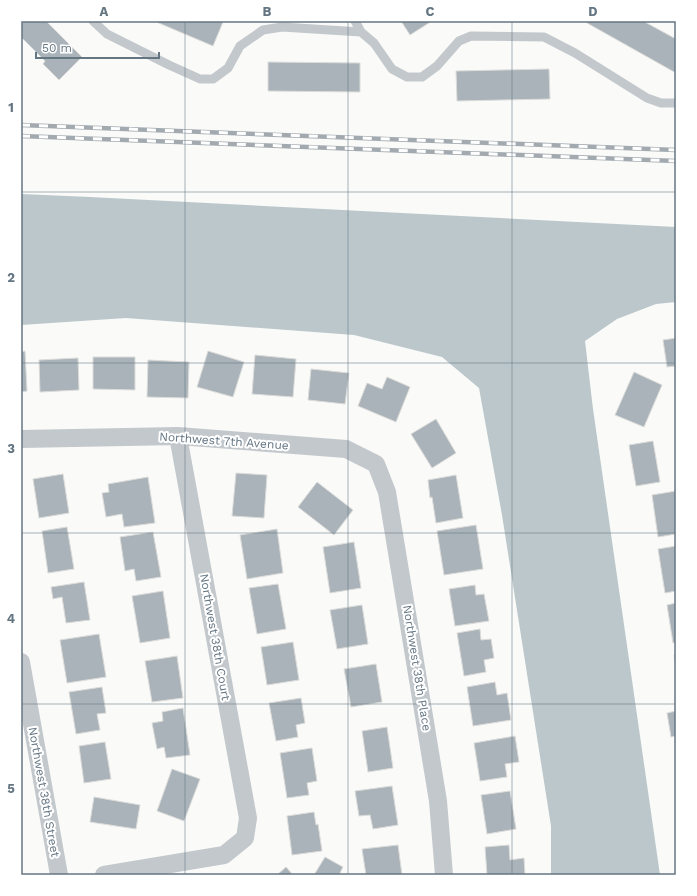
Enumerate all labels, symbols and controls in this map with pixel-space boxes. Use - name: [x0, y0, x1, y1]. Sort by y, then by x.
- text: A: [100, 4, 109, 19]
- text: B: [263, 4, 272, 19]
- text: C: [426, 4, 435, 19]
- text: D: [588, 4, 598, 19]
- scale bar: [36, 34, 159, 60]
- text: 50 m: [42, 41, 72, 55]
- text: 1: [8, 100, 14, 115]
- text: 2: [7, 270, 15, 285]
- street label: Northwest 7th Avenue: [159, 429, 289, 453]
- text: 3: [7, 441, 15, 456]
- street label: Northwest 38th Court: [197, 573, 233, 701]
- street label: Northwest 38th Place: [400, 604, 434, 732]
- text: 4: [7, 611, 16, 626]
- street label: Northwest 38th Street: [26, 726, 62, 858]
- text: 5: [7, 781, 15, 796]

